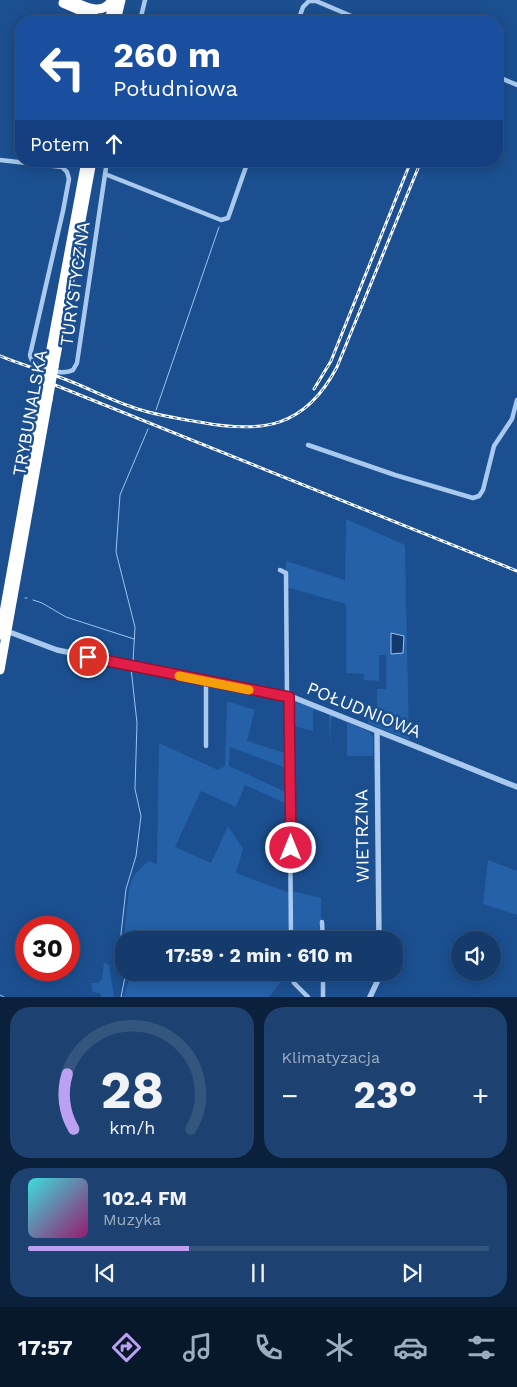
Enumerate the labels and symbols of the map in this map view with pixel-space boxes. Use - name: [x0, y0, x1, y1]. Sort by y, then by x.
- street label: TURYSTYCZNA: [55, 220, 94, 348]
- street label: TRYBUNALSKA: [8, 348, 51, 478]
- pin: [67, 636, 109, 678]
- street label: POŁUDNIOWA: [304, 677, 425, 742]
- street label: WIETRZNA: [350, 789, 373, 883]
- position arrow: [264, 821, 316, 873]
- speed limit sign: 30: [15, 916, 80, 981]

